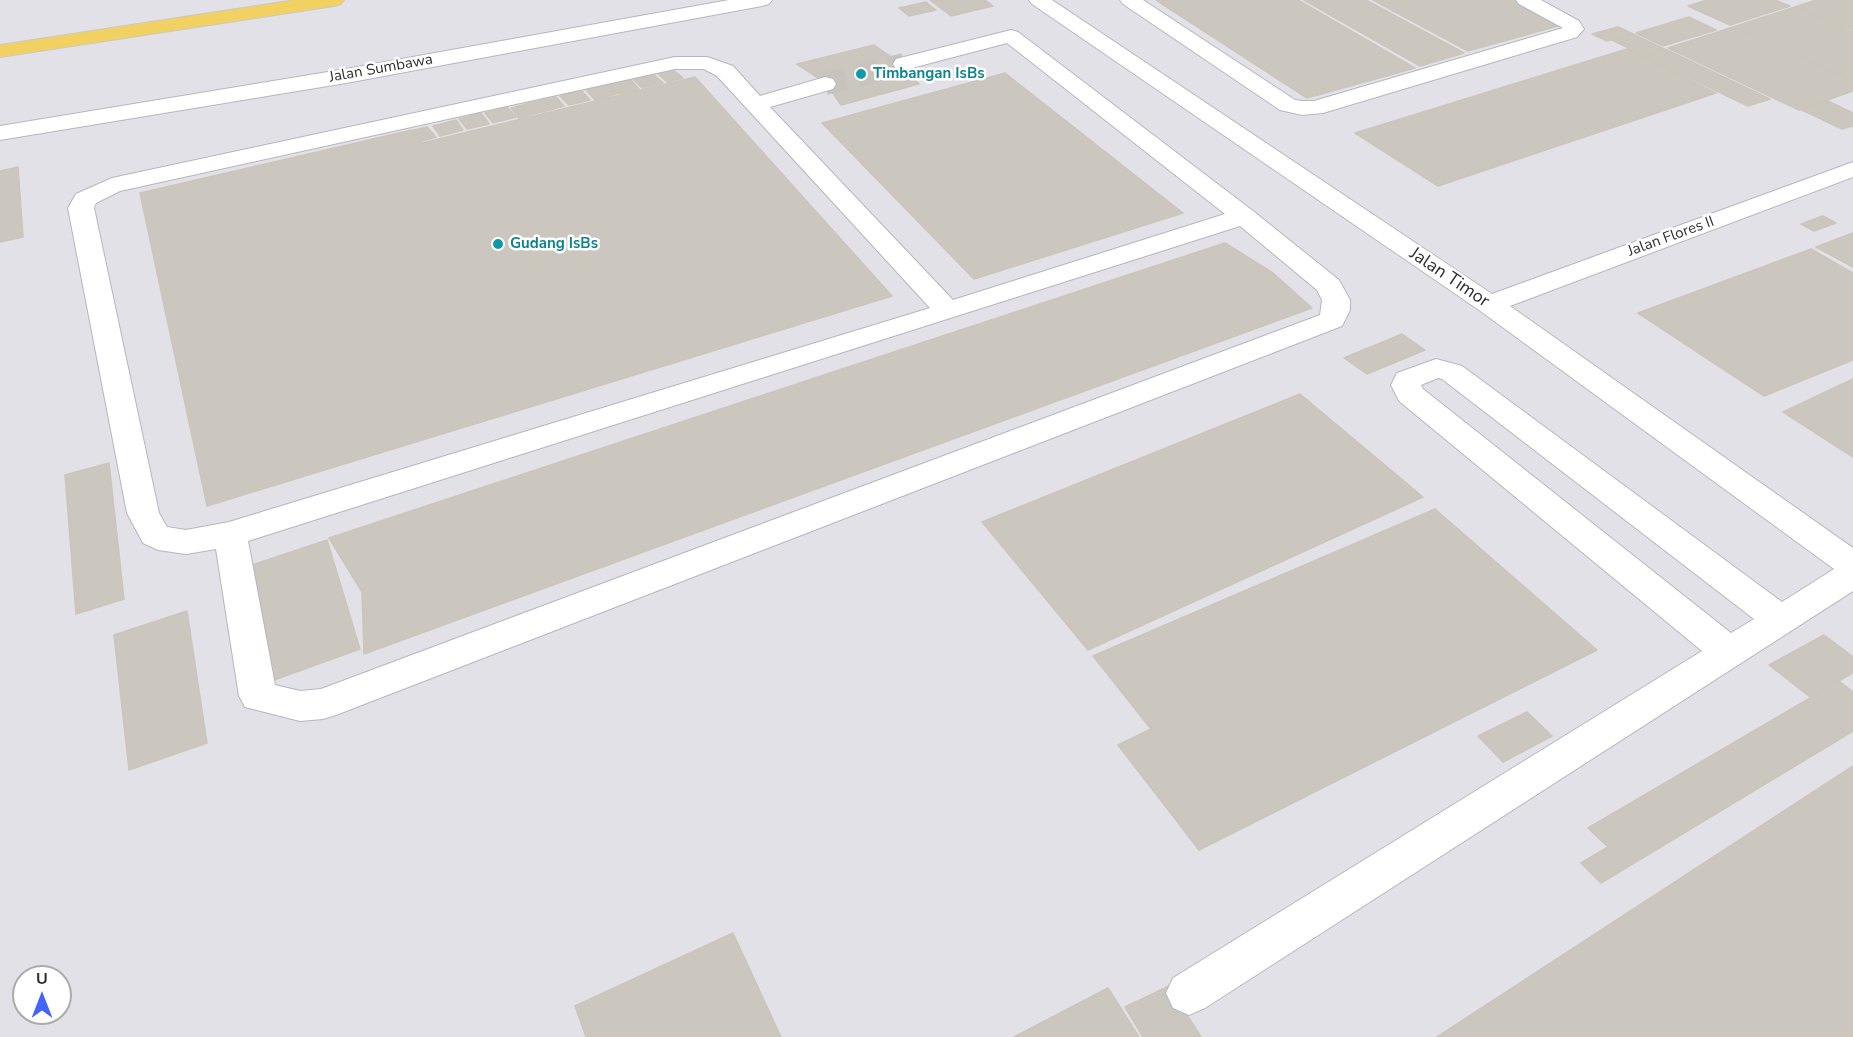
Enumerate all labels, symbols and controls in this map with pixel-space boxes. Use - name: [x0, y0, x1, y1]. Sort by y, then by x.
- street label: Jalan Sumbawa: [328, 51, 434, 87]
- place label: Timbangan IsBs: [873, 65, 985, 83]
- marker: Timbangan IsBs: [854, 67, 868, 81]
- street label: Jalan Flores II: [1625, 213, 1717, 261]
- place label: Gudang IsBs: [510, 235, 598, 253]
- marker: Gudang IsBs: [491, 237, 505, 251]
- street label: Jalan Timor: [1405, 243, 1493, 313]
- north arrow: [12, 965, 72, 1025]
- text: U: [36, 968, 48, 990]

